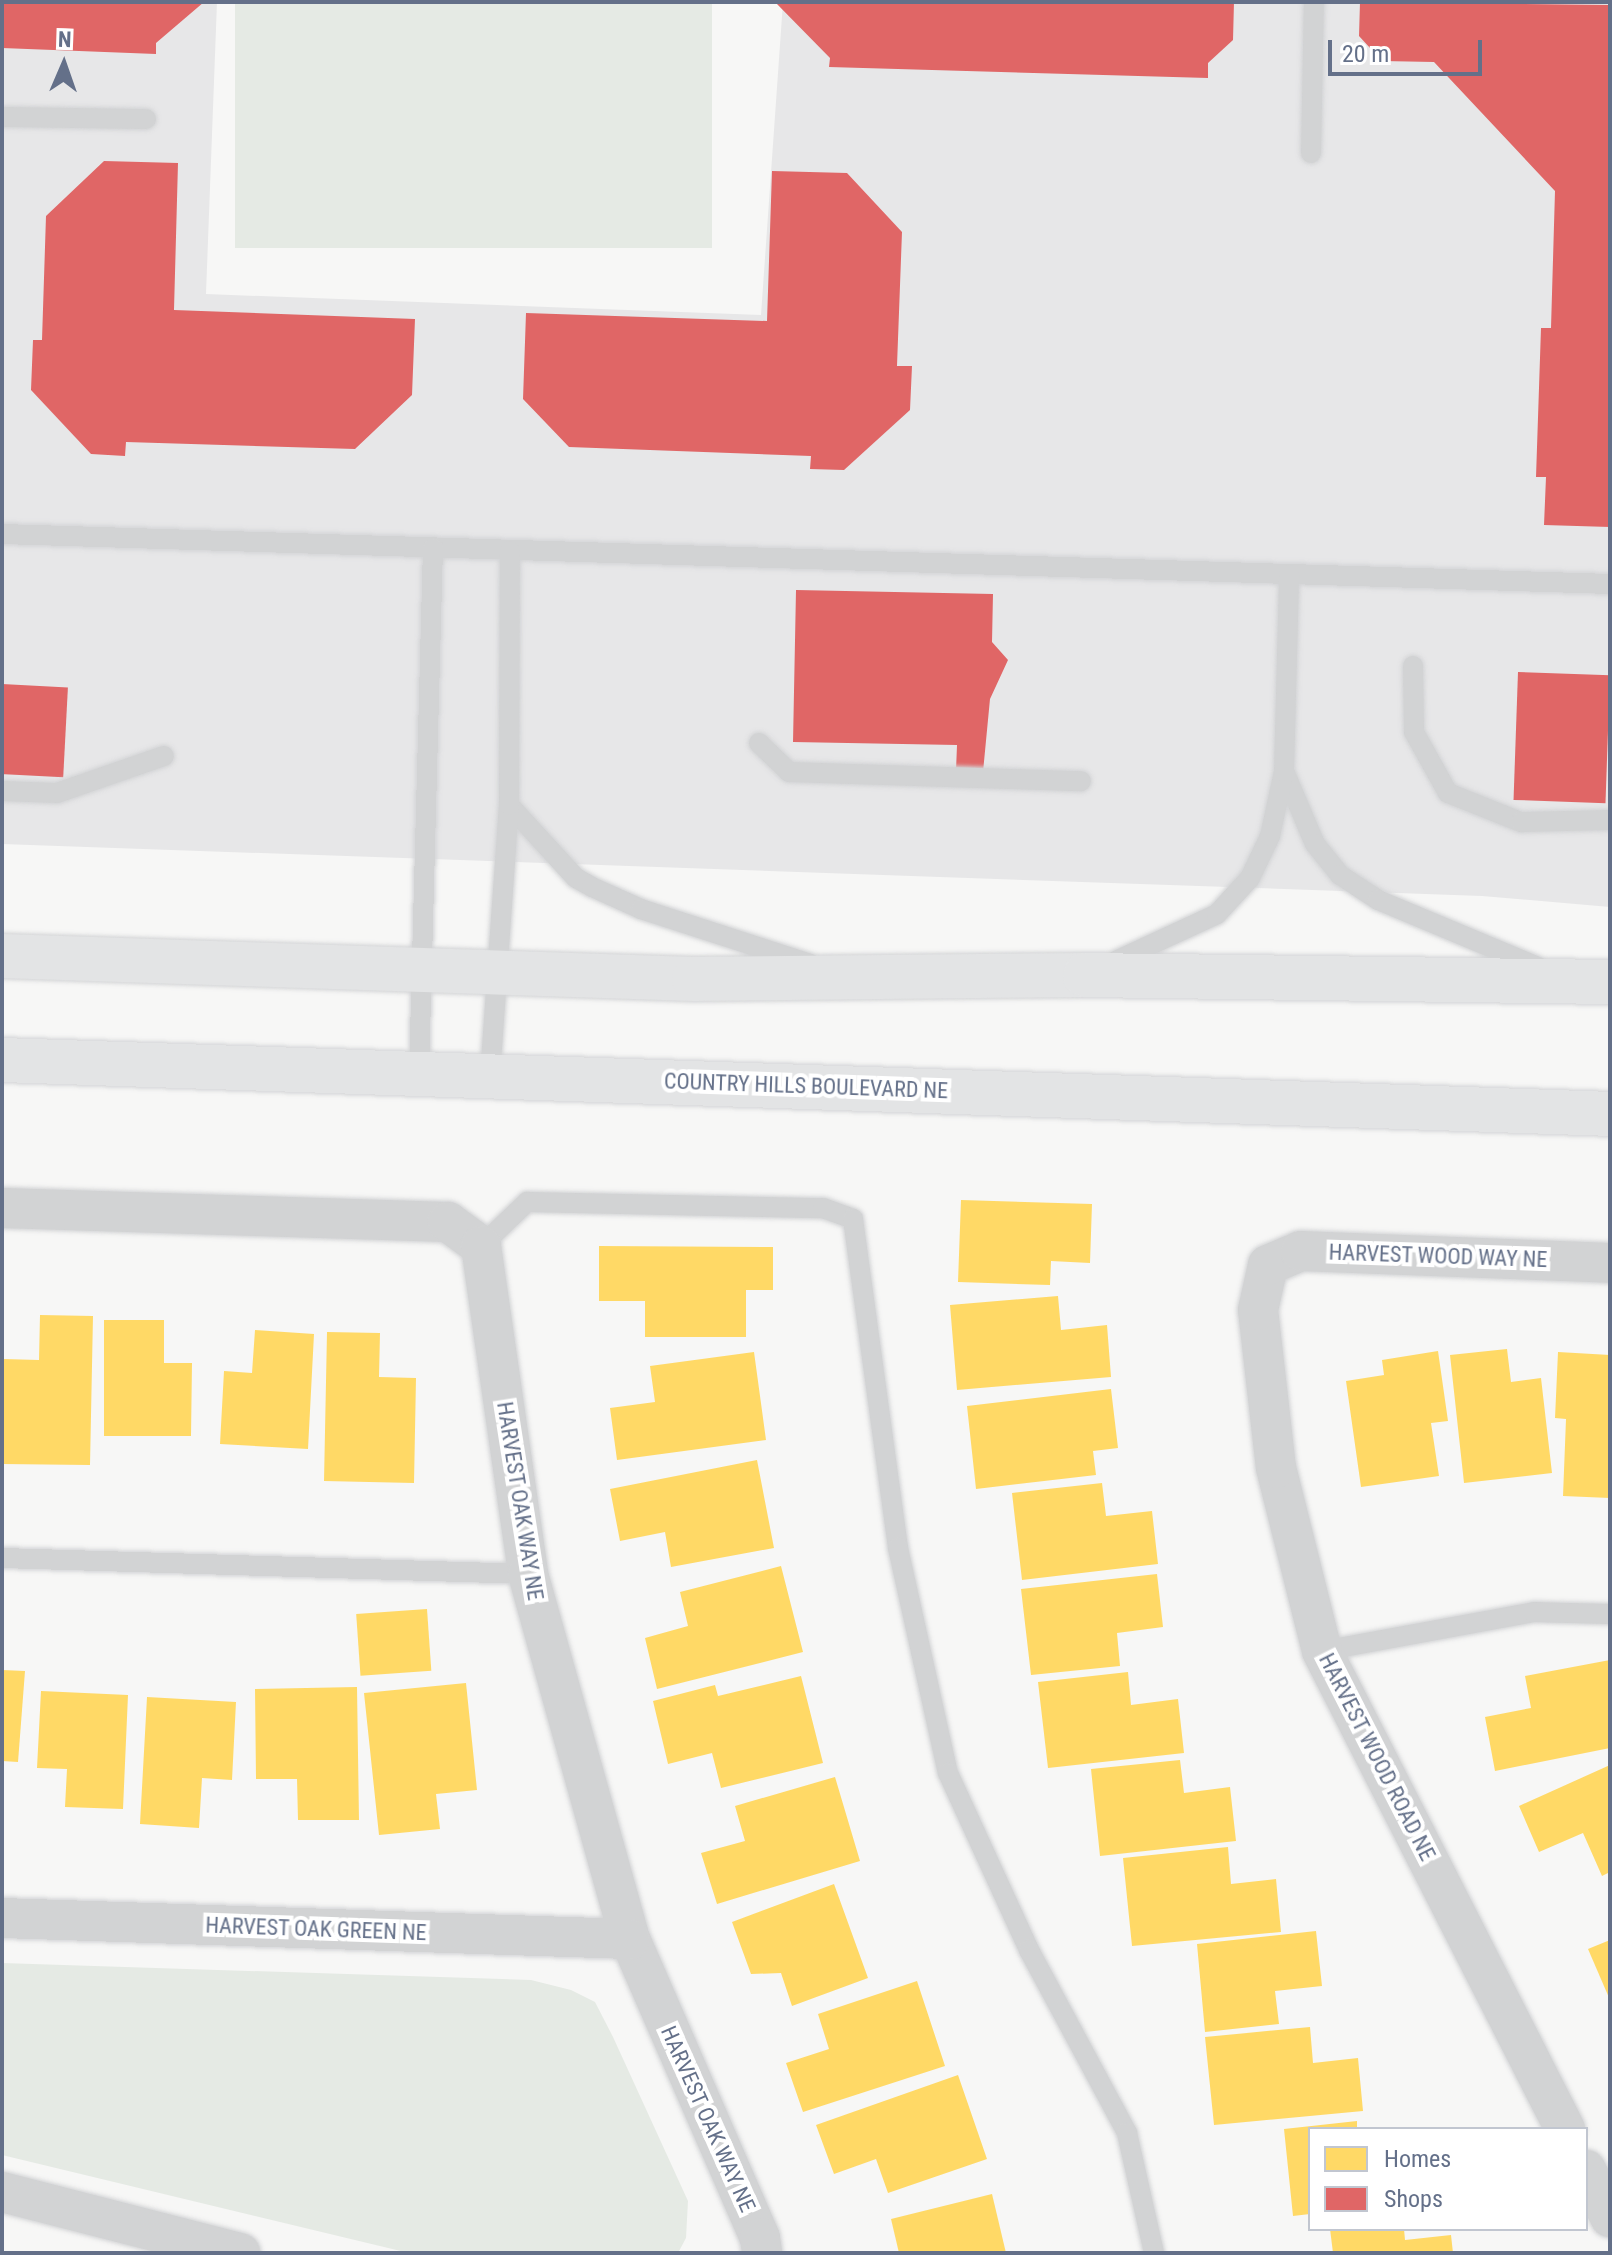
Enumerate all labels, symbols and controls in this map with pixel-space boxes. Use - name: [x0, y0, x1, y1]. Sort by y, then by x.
- north arrow: [24, 24, 104, 104]
- scale bar: [1332, 24, 1486, 74]
- text: N: [58, 27, 72, 52]
- text: 20 m: [1342, 40, 1389, 68]
- street label: COUNTRY HILLS BOULEVARD NE: [664, 1068, 948, 1104]
- street label: HARVEST WOOD WAY NE: [1328, 1239, 1548, 1273]
- street label: HARVEST OAK WAY NE: [491, 1400, 549, 1602]
- street label: HARVEST WOOD ROAD NE: [1313, 1649, 1441, 1865]
- street label: HARVEST OAK GREEN NE: [205, 1912, 427, 1946]
- street label: HARVEST OAK WAY NE: [655, 2022, 761, 2216]
- legend: [1308, 2127, 1588, 2231]
- text: Homes: [1384, 2145, 1451, 2173]
- text: Shops: [1384, 2185, 1443, 2213]

